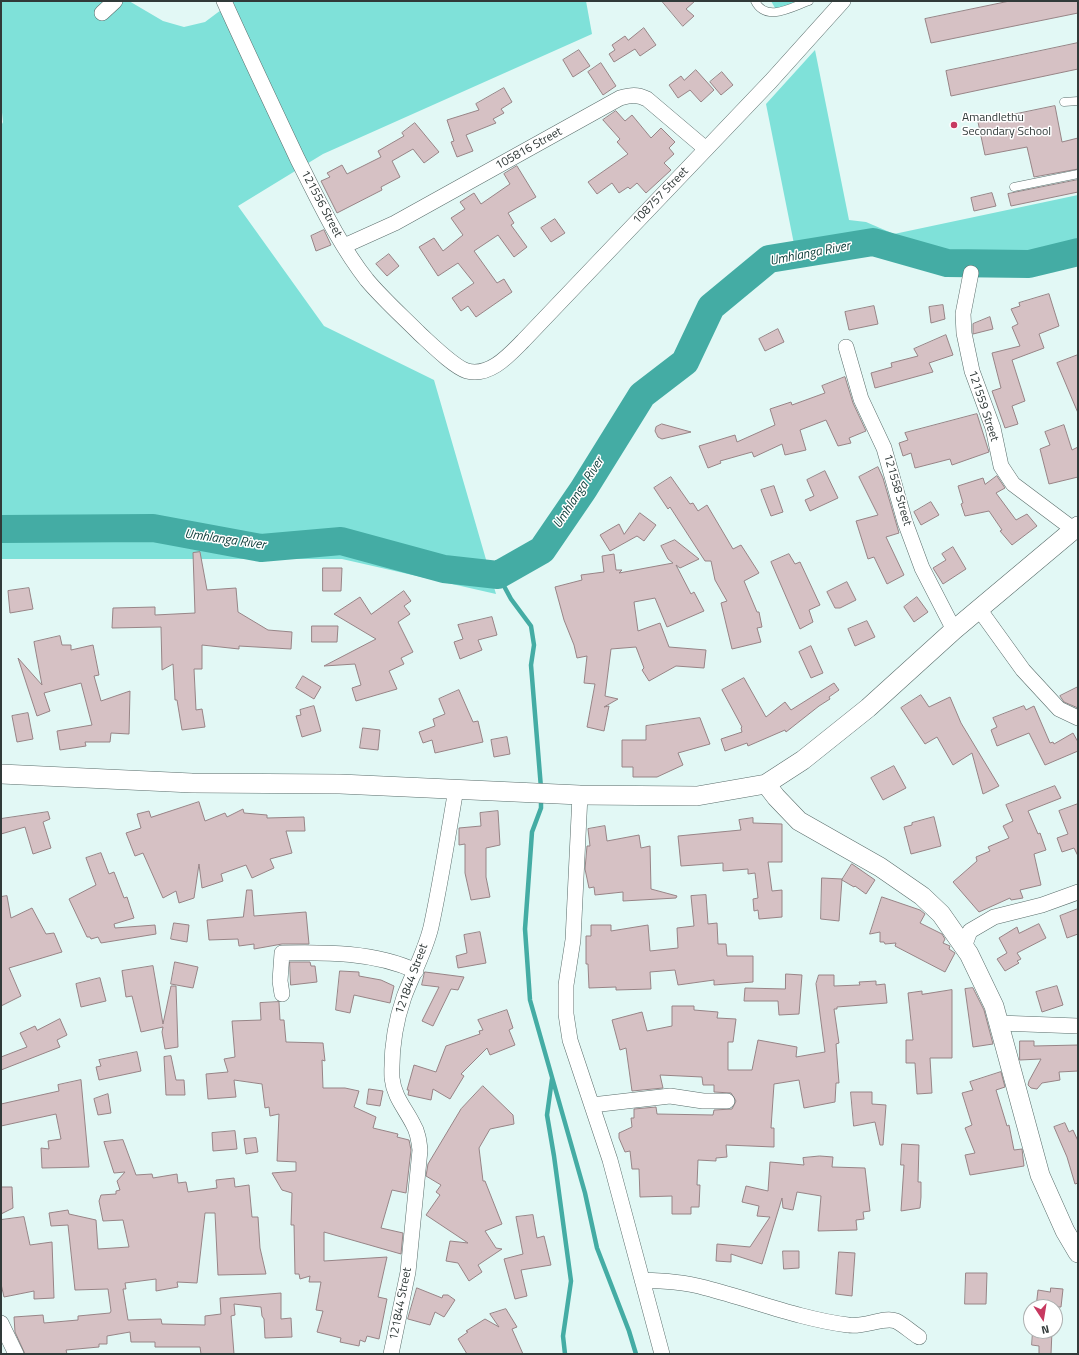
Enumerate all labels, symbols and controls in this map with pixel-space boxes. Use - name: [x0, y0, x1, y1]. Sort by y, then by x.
- place label: Amandlethu Secondary School: [962, 111, 1051, 139]
- marker: Amandlethu Secondary School: [949, 120, 959, 130]
- street label: 105816 Street: [493, 125, 565, 173]
- street label: 108757 Street: [630, 164, 692, 228]
- street label: 121556 Street: [297, 168, 345, 240]
- water label: Umhlanga River: [769, 239, 851, 269]
- street label: 121559 Street: [965, 369, 1001, 443]
- street label: 121558 Street: [880, 452, 914, 528]
- water label: Umhlanga River: [550, 455, 608, 531]
- water label: Umhlanga River: [184, 527, 266, 553]
- street label: 121844 Street: [393, 942, 431, 1016]
- street label: 121844 Street: [387, 1266, 415, 1342]
- north arrow: [1023, 1299, 1063, 1339]
- text: N: [1040, 1321, 1051, 1338]

